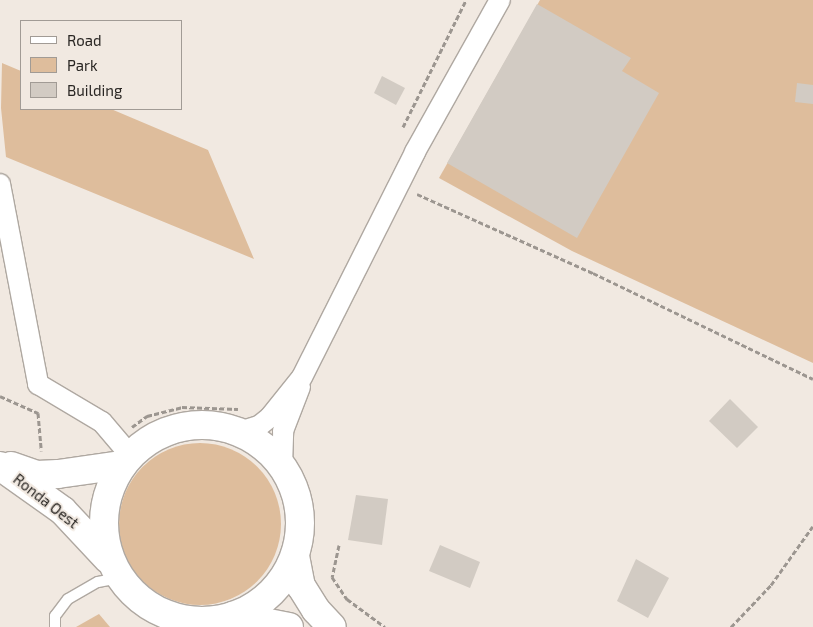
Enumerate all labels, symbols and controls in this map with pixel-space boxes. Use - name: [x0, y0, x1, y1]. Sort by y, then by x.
- legend: [20, 20, 182, 110]
- text: Road: [67, 31, 102, 49]
- text: Park: [67, 56, 98, 74]
- text: Building: [67, 81, 122, 99]
- street label: Ronda Oest: [10, 470, 82, 532]

